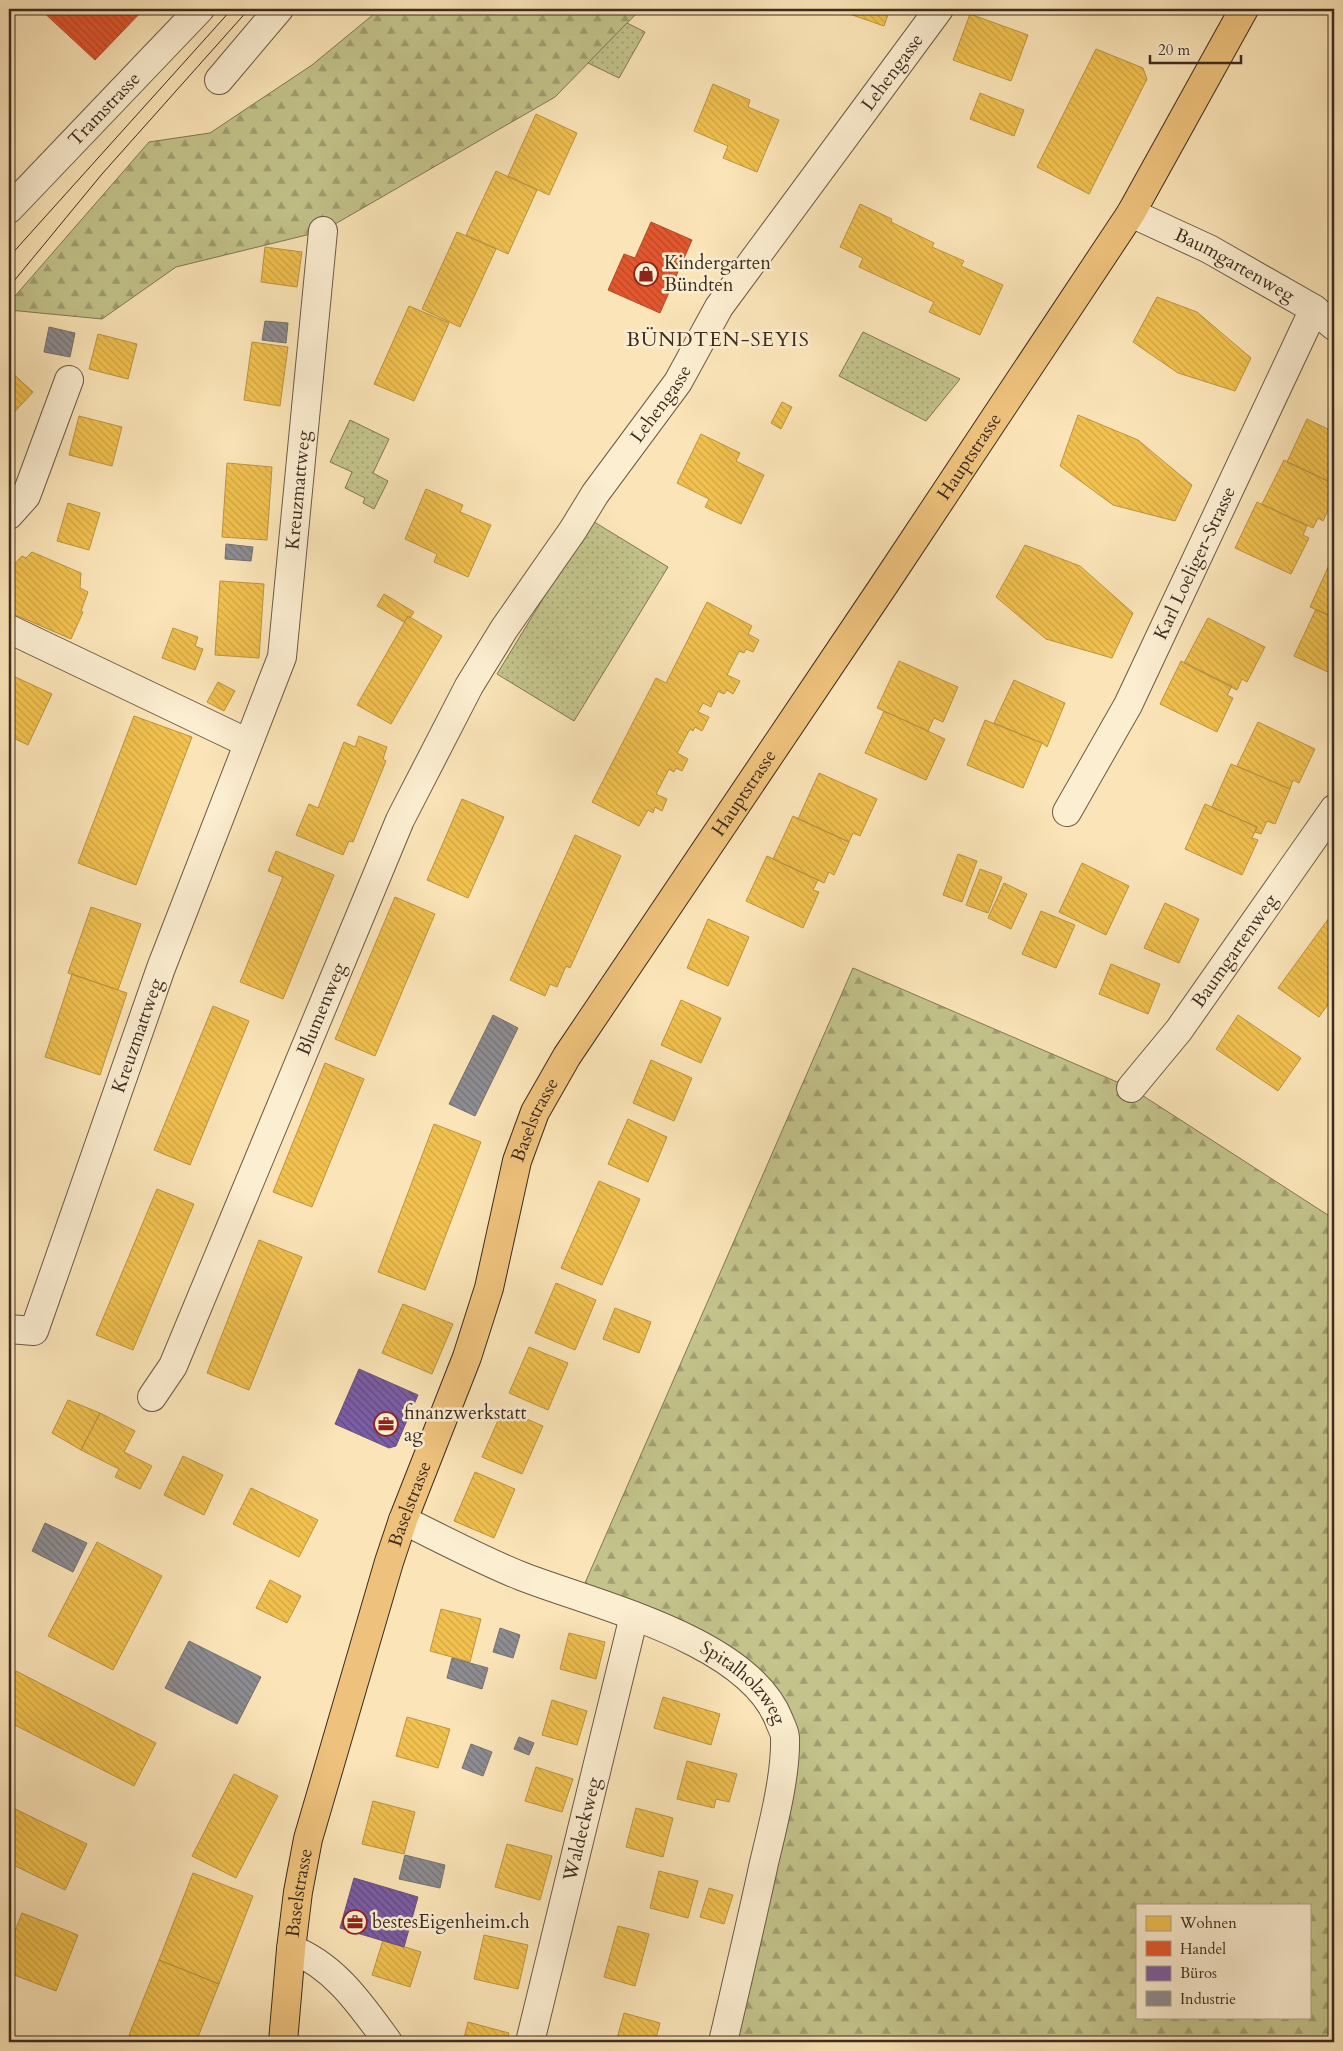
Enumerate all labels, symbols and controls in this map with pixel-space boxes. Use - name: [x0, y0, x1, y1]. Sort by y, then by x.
- street label: Lehengasse: [855, 28, 930, 116]
- scale bar: [1150, 32, 1242, 64]
- text: 20 m: [1158, 40, 1190, 60]
- street label: Tramstrasse: [62, 66, 146, 152]
- street label: Baumgartenweg: [1170, 222, 1300, 308]
- place label: Kindergarten Bündten: [664, 250, 771, 298]
- shop icon: Kindergarten Bündten: [633, 261, 659, 287]
- district label: BÜNDTEN-SEYIS: [626, 326, 810, 353]
- street label: Lehengasse: [624, 360, 698, 448]
- street label: Hauptstrasse: [931, 408, 1008, 505]
- street label: Kreuzmattweg: [279, 429, 317, 551]
- street label: Karl Loeliger-Strasse: [1147, 482, 1242, 644]
- street label: Hauptstrasse: [705, 744, 783, 841]
- street label: Baumgartenweg: [1186, 888, 1284, 1013]
- street label: Blumenweg: [291, 958, 352, 1059]
- street label: Kreuzmattweg: [105, 975, 169, 1096]
- street label: Baselstrasse: [505, 1073, 565, 1166]
- place label: finanzwerkstatt ag: [404, 1400, 527, 1448]
- office icon: finanzwerkstatt ag: [373, 1411, 399, 1437]
- street label: Baselstrasse: [382, 1457, 438, 1550]
- street label: Spitalholzweg: [695, 1635, 793, 1729]
- street label: Waldeckweg: [556, 1774, 607, 1885]
- street label: Baselstrasse: [280, 1846, 319, 1939]
- legend: [1136, 1904, 1310, 2018]
- office icon: bestesEigenheim.ch: [342, 1909, 368, 1935]
- place label: bestesEigenheim.ch: [372, 1909, 530, 1935]
- text: Wohnen: [1179, 1913, 1237, 1933]
- text: Handel: [1180, 1939, 1226, 1959]
- text: Büros: [1180, 1963, 1217, 1983]
- text: Industrie: [1180, 1989, 1236, 2009]

